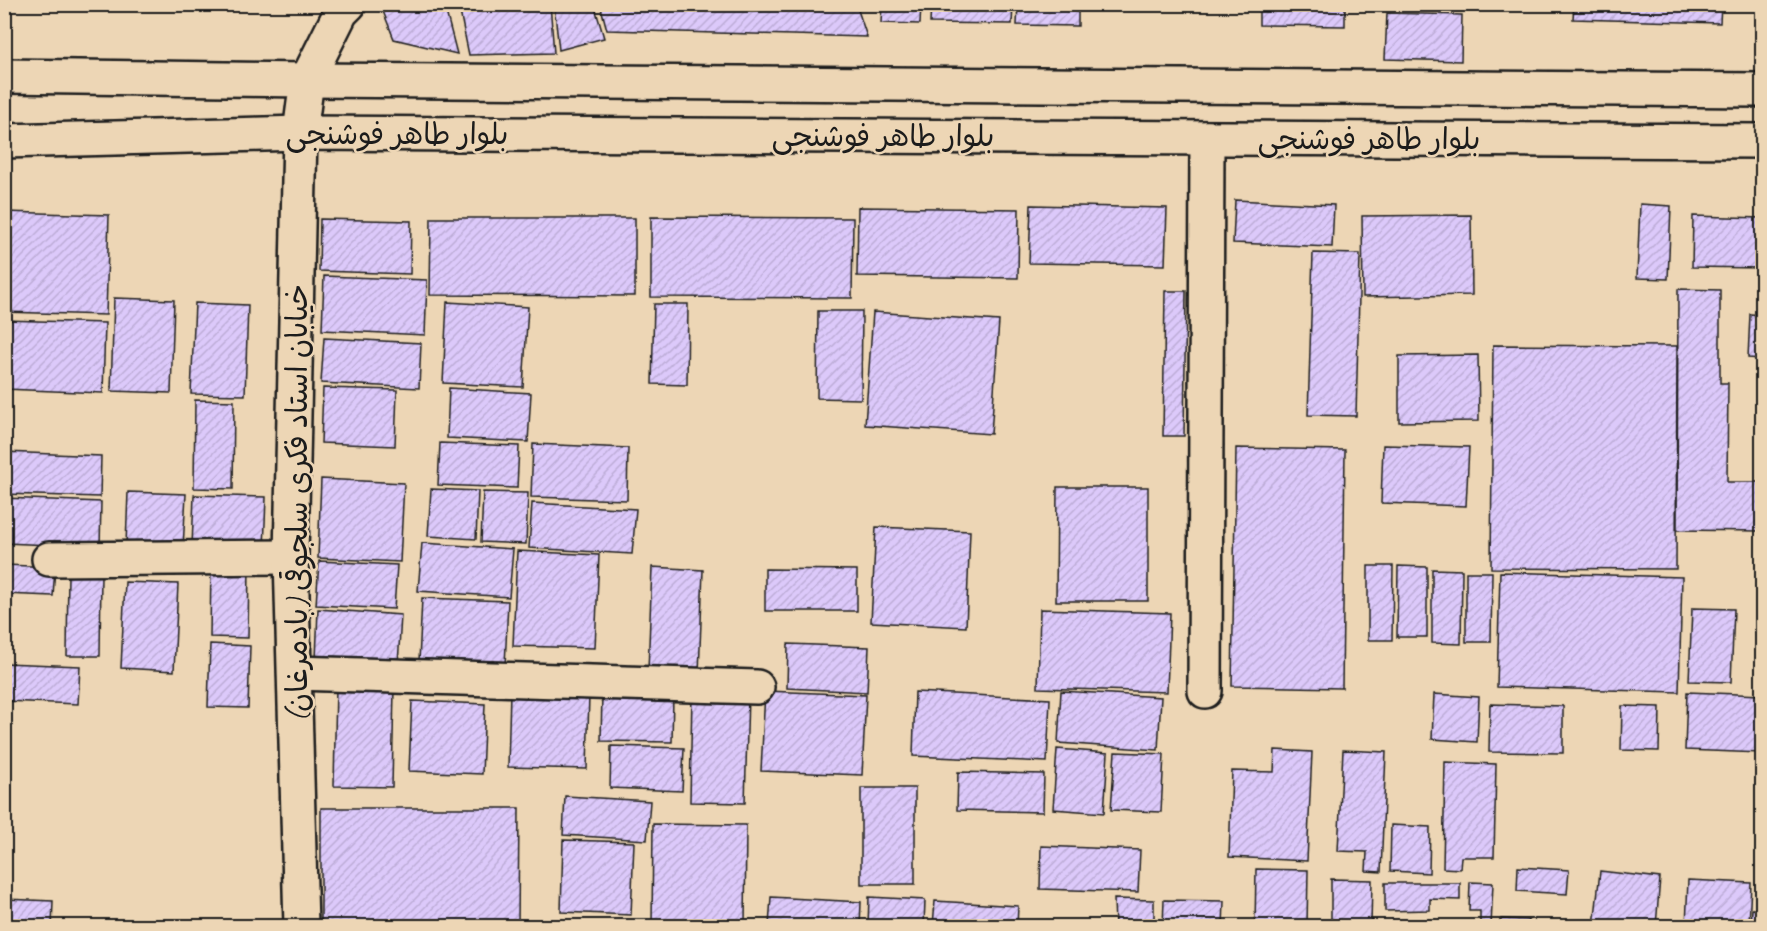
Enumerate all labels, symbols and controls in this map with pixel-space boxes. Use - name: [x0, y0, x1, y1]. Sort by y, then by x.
- street label: بلوار طاهر فوشنجی: [285, 115, 509, 153]
- street label: بلوار طاهر فوشنجی: [771, 117, 995, 155]
- street label: بلوار طاهر فوشنجی: [1257, 120, 1481, 158]
- street label: خیابان استاد فکری سلجوقی (بادمرغان): [278, 284, 316, 722]

